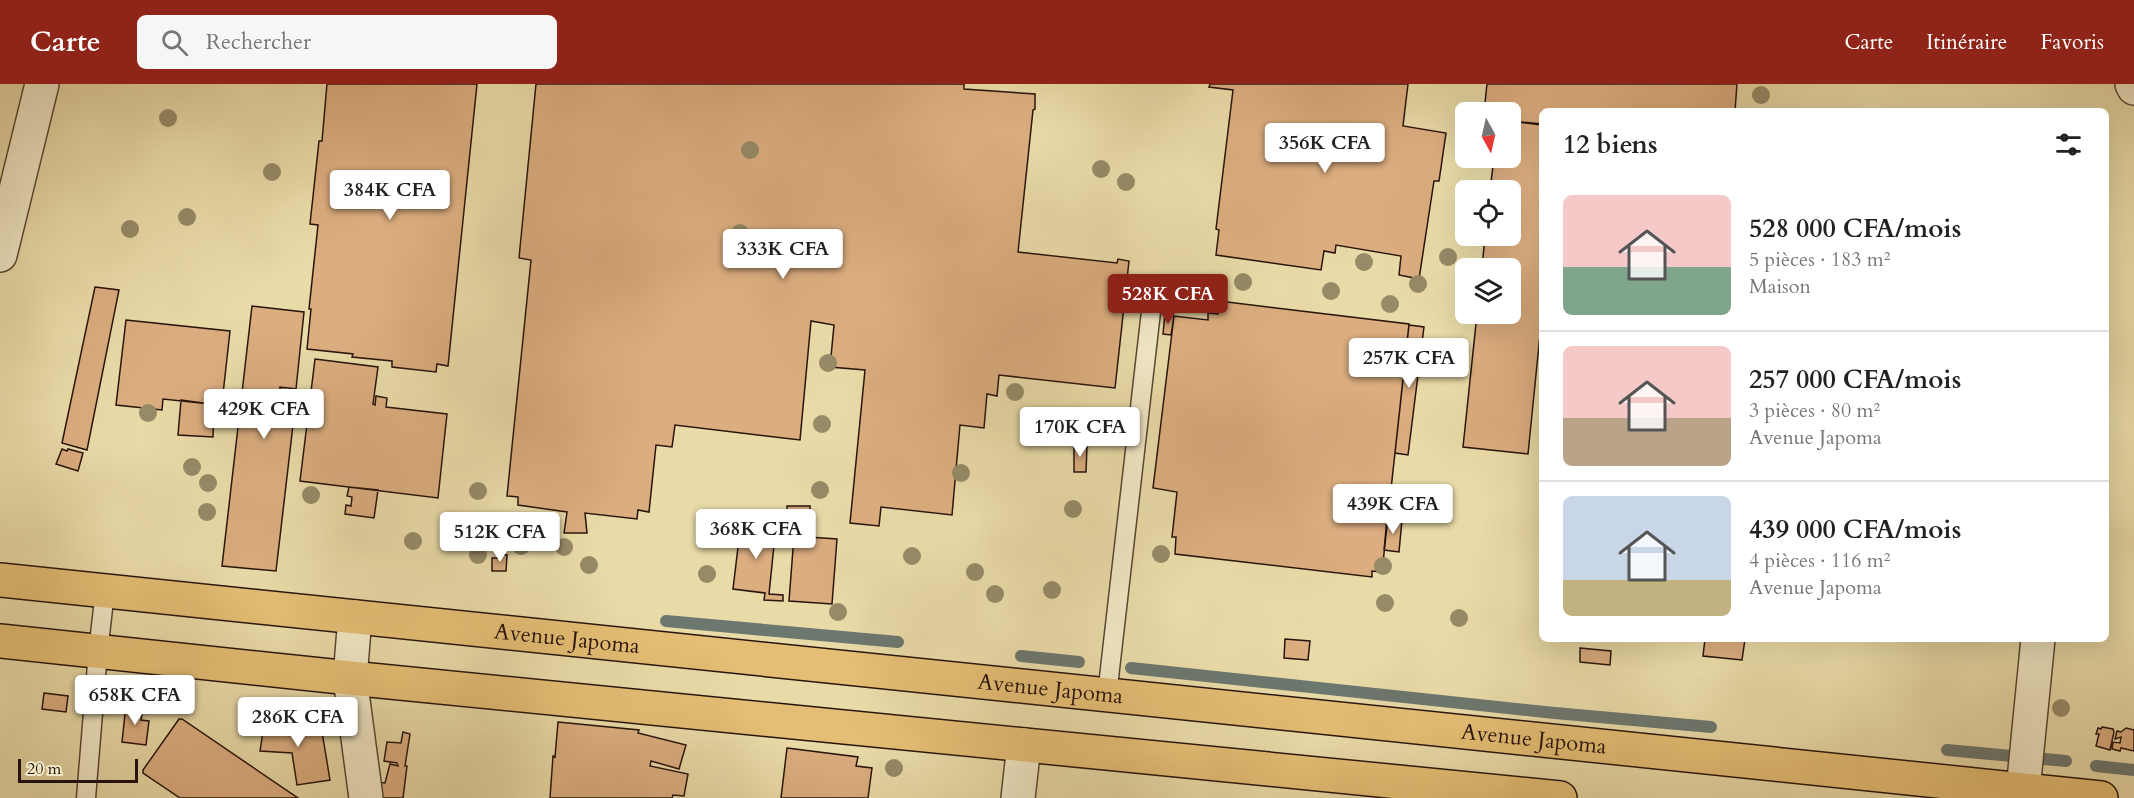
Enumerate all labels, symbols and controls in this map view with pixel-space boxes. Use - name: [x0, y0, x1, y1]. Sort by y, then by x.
- search box: [137, 15, 557, 69]
- text: Carte: [30, 23, 101, 61]
- icon: search: [158, 26, 191, 59]
- text: Rechercher: [206, 27, 311, 57]
- text: Carte: [1844, 28, 1893, 57]
- text: Itinéraire: [1926, 28, 2007, 57]
- text: Favoris: [2040, 28, 2104, 57]
- north arrow: [1455, 102, 1521, 168]
- map controls: [1455, 102, 1521, 324]
- pin: 356K CFA: [1263, 123, 1387, 174]
- text: 12 biens: [1563, 127, 1658, 162]
- icon: filters: [2052, 128, 2085, 161]
- text: 356K CFA: [1279, 129, 1371, 156]
- pin: 384K CFA: [328, 170, 452, 221]
- text: 384K CFA: [344, 176, 436, 203]
- button: locate: [1455, 180, 1521, 246]
- text: 528 000 CFA/mois: [1749, 211, 1961, 246]
- icon: home: [1611, 219, 1683, 291]
- pin: 333K CFA: [721, 229, 845, 280]
- text: 333K CFA: [737, 235, 829, 262]
- text: 5 pièces · 183 m²: [1749, 246, 1890, 273]
- button: layers: [1455, 258, 1521, 324]
- text: Maison: [1749, 273, 1811, 300]
- pin: 528K CFA: [1106, 274, 1230, 325]
- text: 528K CFA: [1122, 280, 1214, 307]
- pin: 257K CFA: [1347, 338, 1471, 389]
- text: 257K CFA: [1363, 344, 1455, 371]
- text: 257 000 CFA/mois: [1749, 362, 1961, 397]
- icon: home: [1611, 370, 1683, 442]
- pin: 429K CFA: [202, 389, 326, 440]
- text: 429K CFA: [218, 395, 310, 422]
- text: 3 pièces · 80 m²: [1749, 397, 1880, 424]
- pin: 170K CFA: [1018, 407, 1142, 458]
- text: 170K CFA: [1034, 413, 1126, 440]
- text: Avenue Japoma: [1749, 424, 1882, 451]
- pin: 439K CFA: [1331, 484, 1455, 535]
- text: 439K CFA: [1347, 490, 1439, 517]
- pin: 368K CFA: [694, 509, 818, 560]
- pin: 512K CFA: [438, 512, 562, 563]
- text: 439 000 CFA/mois: [1749, 512, 1961, 547]
- text: 368K CFA: [710, 515, 802, 542]
- text: 512K CFA: [454, 518, 546, 545]
- icon: home: [1611, 520, 1683, 592]
- text: 4 pièces · 116 m²: [1749, 547, 1890, 574]
- text: Avenue Japoma: [1749, 574, 1882, 601]
- street label: Avenue Japoma: [493, 616, 642, 661]
- street label: Avenue Japoma: [976, 667, 1125, 711]
- pin: 658K CFA: [73, 675, 197, 726]
- text: 658K CFA: [89, 681, 181, 708]
- pin: 286K CFA: [236, 697, 360, 748]
- text: 286K CFA: [252, 703, 344, 730]
- street label: Avenue Japoma: [1460, 717, 1608, 762]
- scale bar: [18, 756, 138, 784]
- text: 20 m: [27, 758, 61, 780]

